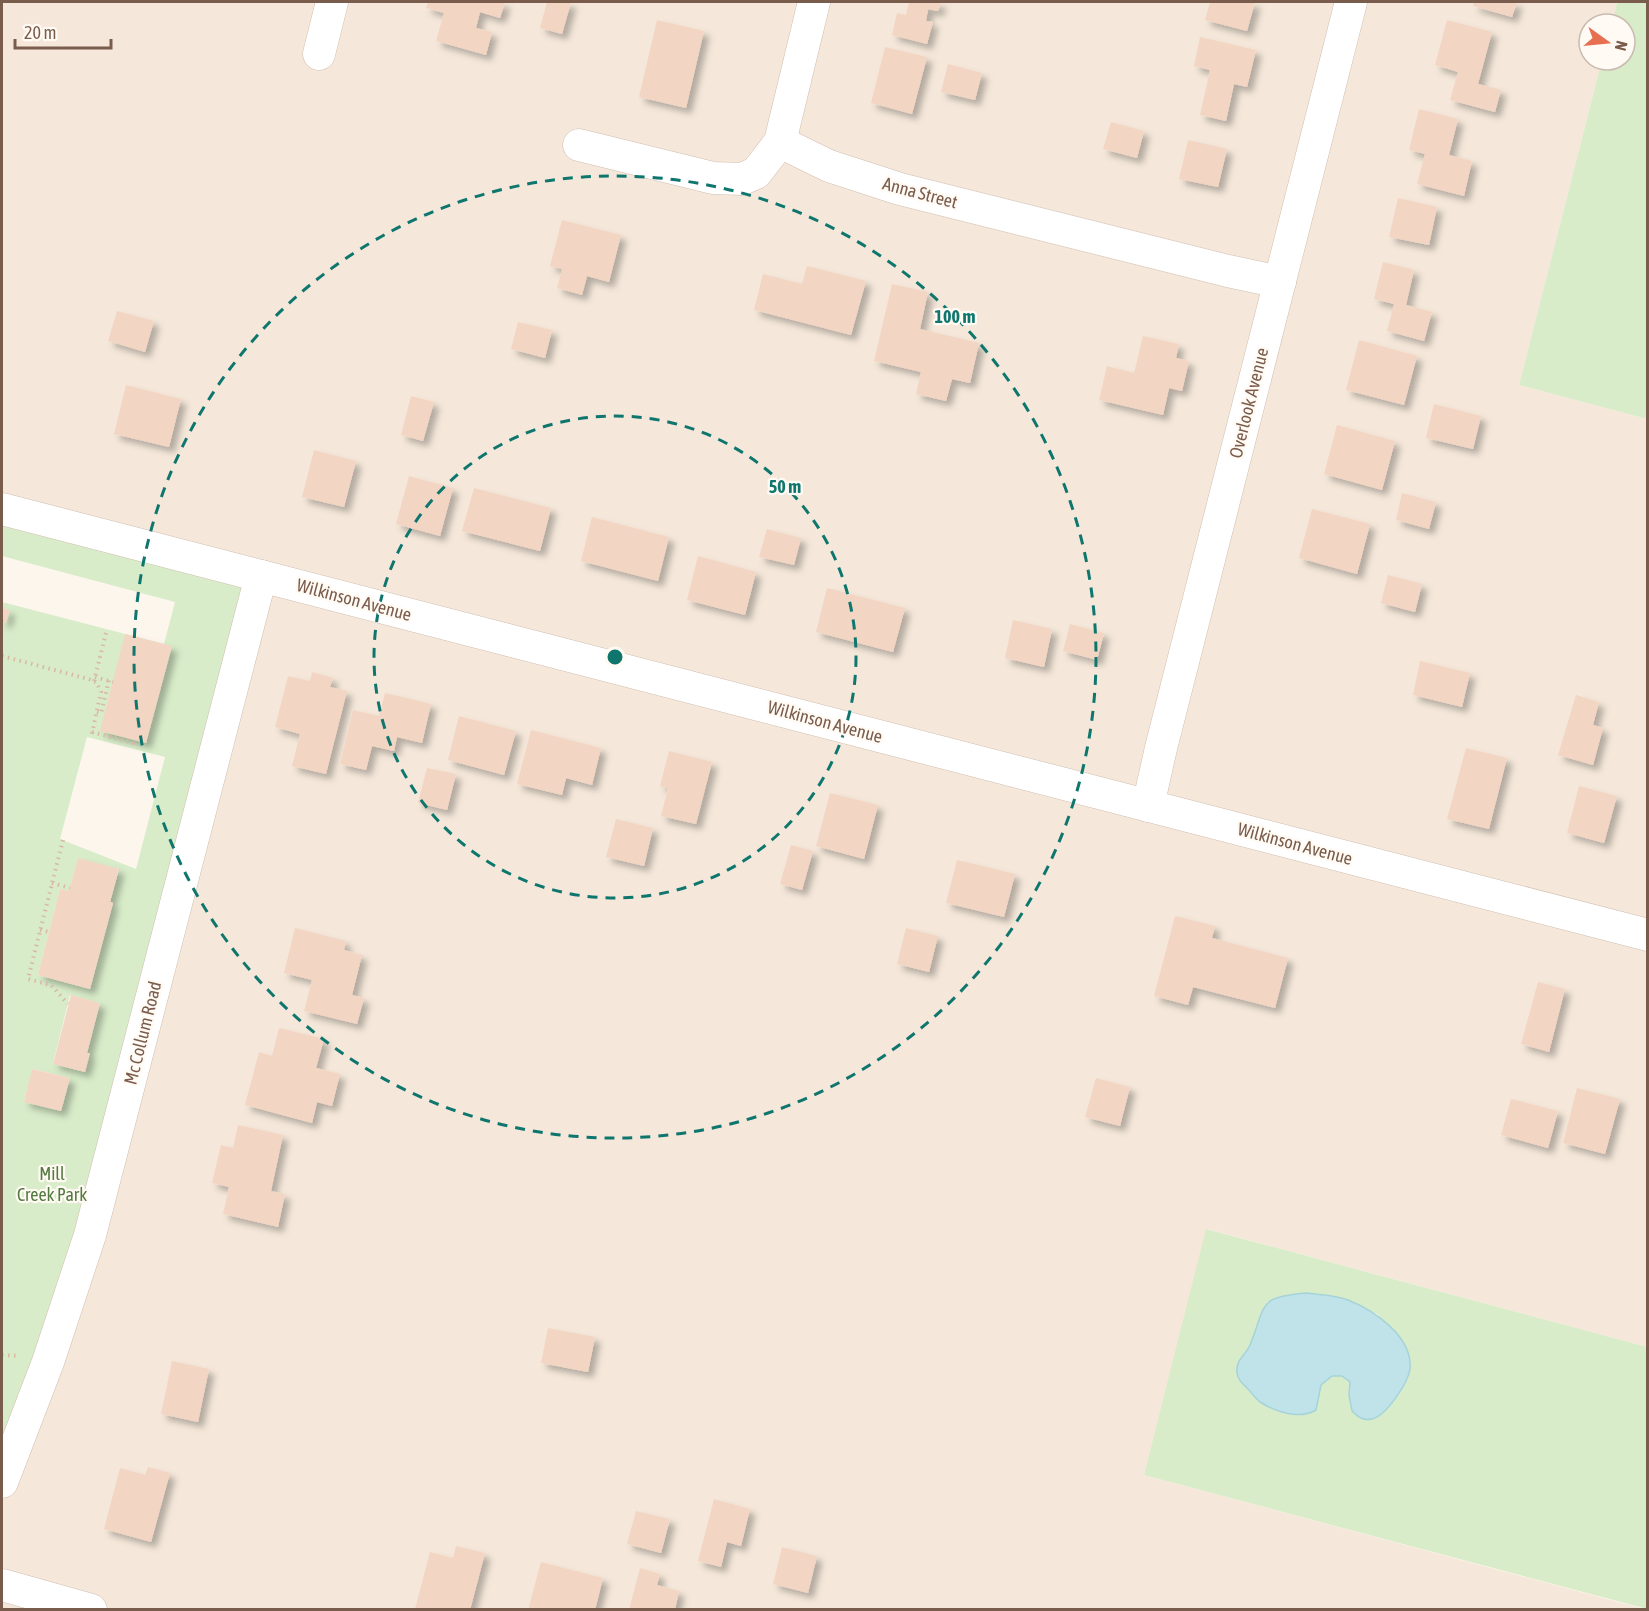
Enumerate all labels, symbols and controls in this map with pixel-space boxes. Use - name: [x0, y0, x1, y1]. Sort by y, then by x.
- scale bar: [15, 12, 111, 50]
- north arrow: [1577, 12, 1637, 72]
- text: 20 m: [24, 22, 56, 43]
- text: N: [1612, 39, 1631, 53]
- street label: Anna Street: [880, 172, 960, 213]
- text: 100 m: [935, 306, 975, 327]
- street label: Overlook Avenue: [1225, 346, 1272, 460]
- text: 50 m: [769, 476, 801, 497]
- street label: Wilkinson Avenue: [294, 574, 414, 625]
- centre of rings: [605, 647, 625, 667]
- street label: Wilkinson Avenue: [765, 696, 885, 747]
- street label: Wilkinson Avenue: [1235, 818, 1355, 869]
- street label: Mc Collum Road: [120, 979, 165, 1087]
- park label: Mill Creek Park: [17, 1163, 87, 1205]

